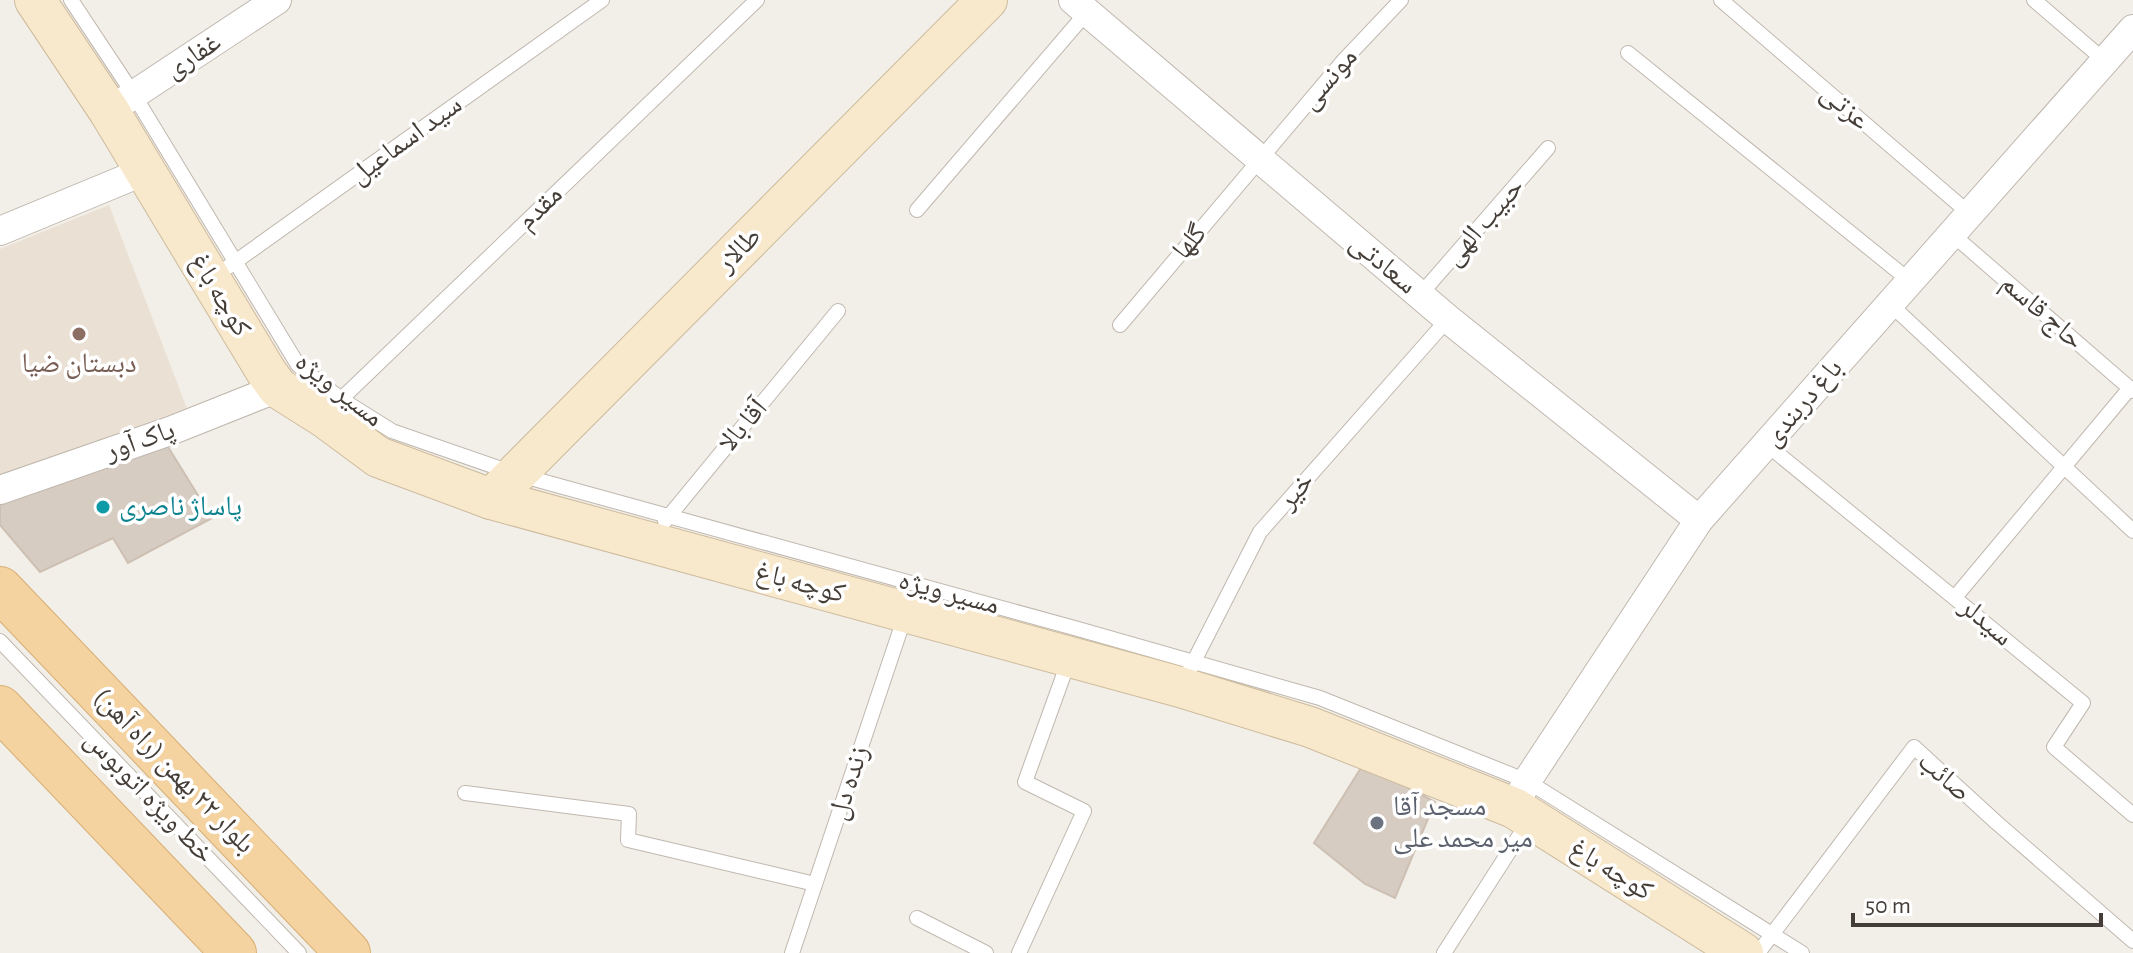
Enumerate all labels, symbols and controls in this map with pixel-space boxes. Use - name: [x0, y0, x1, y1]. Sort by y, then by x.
- street label: غفاری: [160, 28, 226, 85]
- street label: مونسی: [1295, 43, 1364, 116]
- street label: عزتی: [1814, 79, 1875, 137]
- street label: سید اسماعیل: [345, 90, 468, 191]
- street label: حبیب الهی: [1439, 173, 1531, 273]
- street label: مقدم: [512, 180, 570, 238]
- street label: گلها: [1168, 219, 1213, 265]
- street label: طالار: [710, 222, 767, 279]
- street label: سعادتی: [1343, 228, 1422, 301]
- street label: کوچه باغ: [183, 249, 256, 343]
- street label: حاج قاسم: [1993, 269, 2089, 357]
- marker: دبستان ضیا: [70, 325, 88, 343]
- street label: مسیر ویژه: [290, 347, 388, 433]
- place label: دبستان ضیا: [21, 350, 137, 379]
- street label: باغ دربندی: [1758, 354, 1850, 453]
- street label: آقا بالا: [712, 392, 773, 458]
- street label: پاک آور: [100, 414, 179, 467]
- street label: خیر: [1272, 467, 1320, 516]
- place label: پاساژ ناصری: [119, 493, 242, 522]
- marker: پاساژ ناصری: [94, 498, 112, 516]
- street label: کوچه باغ: [752, 558, 848, 610]
- street label: مسیر ویژه: [896, 566, 1002, 620]
- street label: سیدلر: [1953, 592, 2018, 652]
- street label: بلوار ۲۲ بهمن (راه آهن): [87, 682, 261, 860]
- street label: خط ویژه اتوبوس: [77, 725, 219, 870]
- street label: زنده دل: [824, 742, 875, 824]
- street label: صائب: [1912, 747, 1976, 807]
- place label: مسجد آقا میر محمد علی: [1393, 791, 1533, 855]
- marker: مسجد آقا میر محمد علی: [1368, 814, 1386, 832]
- street label: کوچه باغ: [1564, 834, 1658, 908]
- scale bar: [1853, 877, 2101, 927]
- text: 50 m: [1865, 894, 1911, 918]

